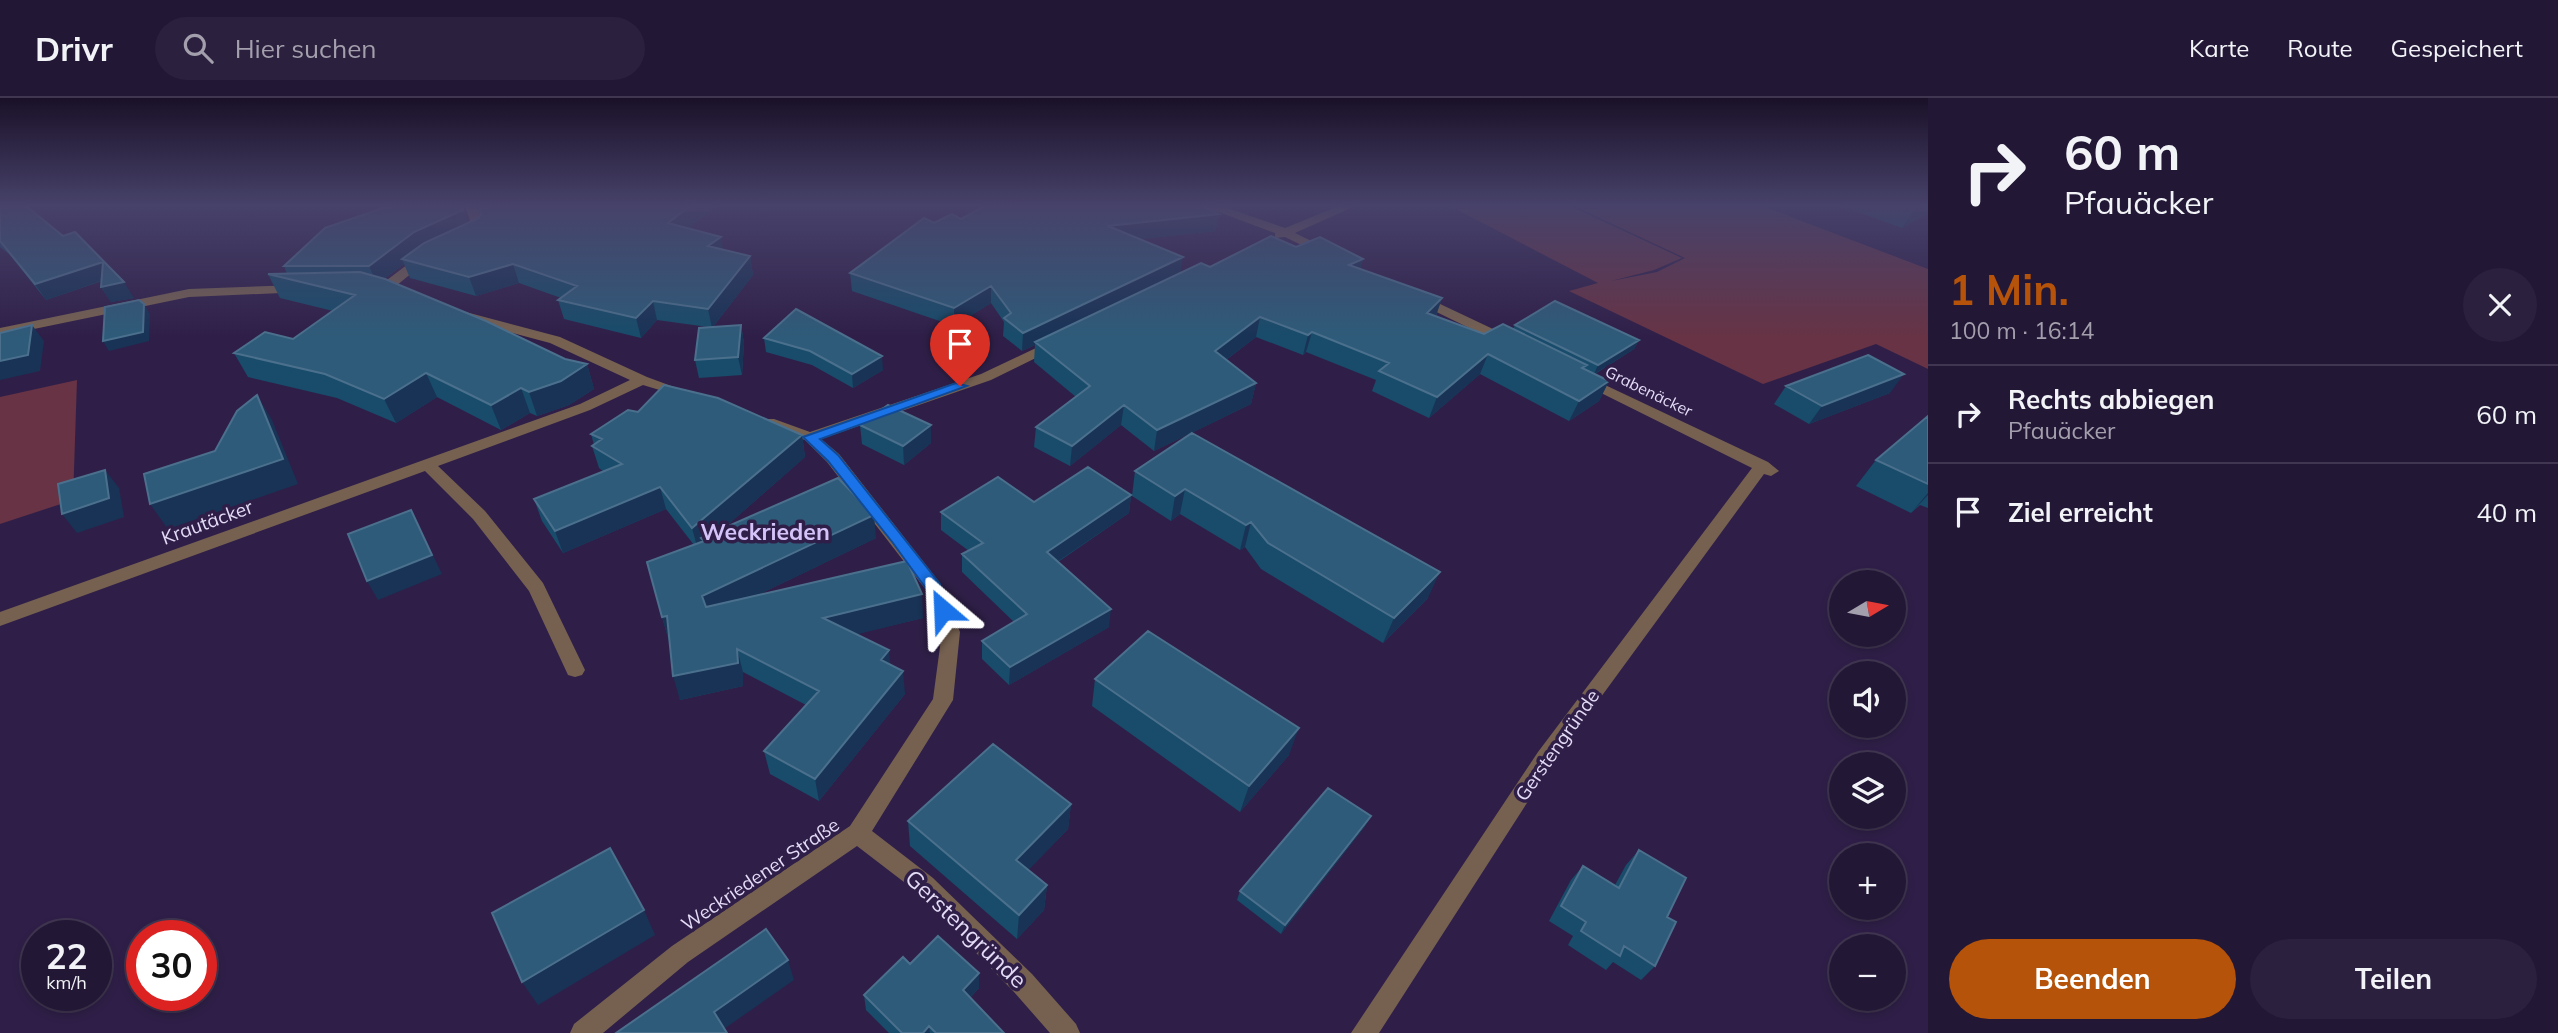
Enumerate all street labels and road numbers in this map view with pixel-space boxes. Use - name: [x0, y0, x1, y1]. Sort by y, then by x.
- street label: Grabenäcker: [1602, 361, 1696, 421]
- street label: Krautäcker: [158, 494, 256, 550]
- street label: Gerstengründe: [1510, 685, 1604, 805]
- street label: Weckriedener Straße: [676, 812, 844, 936]
- street label: Gerstengründe: [899, 863, 1033, 994]

